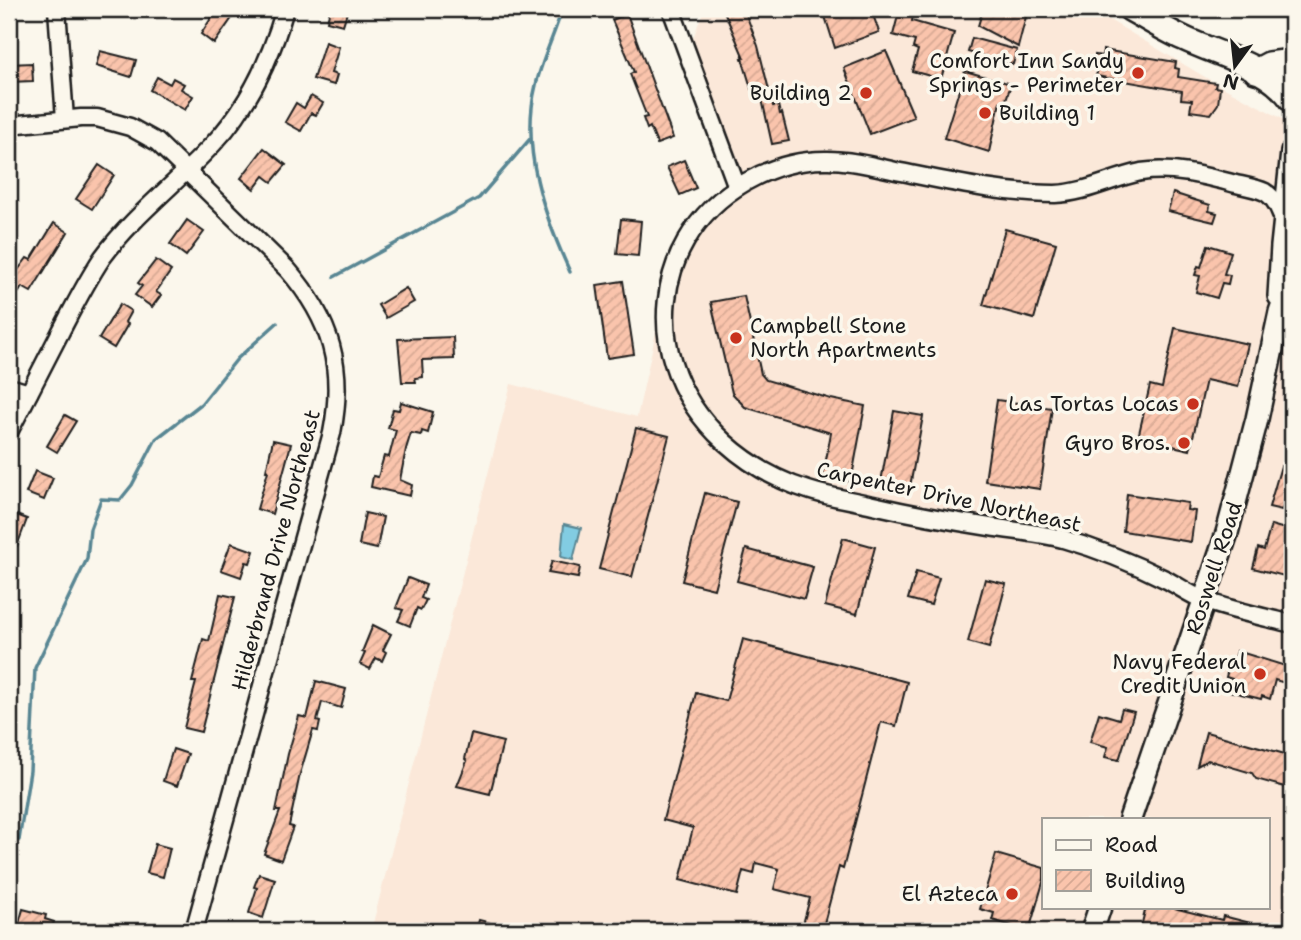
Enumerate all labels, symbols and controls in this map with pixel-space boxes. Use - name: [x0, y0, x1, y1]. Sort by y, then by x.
- north arrow: [1200, 32, 1270, 102]
- place label: Comfort Inn Sandy Springs - Perimeter: [929, 47, 1124, 99]
- marker: Comfort Inn Sandy Springs - Perimeter: [1130, 65, 1146, 81]
- text: N: [1220, 68, 1241, 96]
- place label: Building 2: [750, 79, 852, 107]
- marker: Building 2: [858, 85, 874, 101]
- place label: Building 1: [999, 99, 1095, 127]
- marker: Building 1: [977, 105, 993, 121]
- place label: Campbell Stone North Apartments: [750, 312, 937, 364]
- marker: Campbell Stone North Apartments: [728, 330, 744, 346]
- place label: Las Tortas Locas: [1008, 390, 1179, 418]
- marker: Las Tortas Locas: [1185, 396, 1201, 412]
- street label: Hilderbrand Drive Northeast: [225, 406, 327, 694]
- place label: Gyro Bros.: [1065, 429, 1170, 457]
- marker: Gyro Bros.: [1176, 435, 1192, 451]
- street label: Carpenter Drive Northeast: [814, 455, 1084, 539]
- street label: Roswell Road: [1179, 498, 1249, 638]
- place label: Navy Federal Credit Union: [1112, 648, 1247, 700]
- marker: Navy Federal Credit Union: [1252, 666, 1268, 682]
- legend: [1042, 818, 1270, 908]
- text: Road: [1105, 831, 1158, 859]
- text: Building: [1105, 867, 1185, 895]
- place label: El Azteca: [902, 880, 998, 908]
- marker: El Azteca: [1004, 886, 1020, 902]

